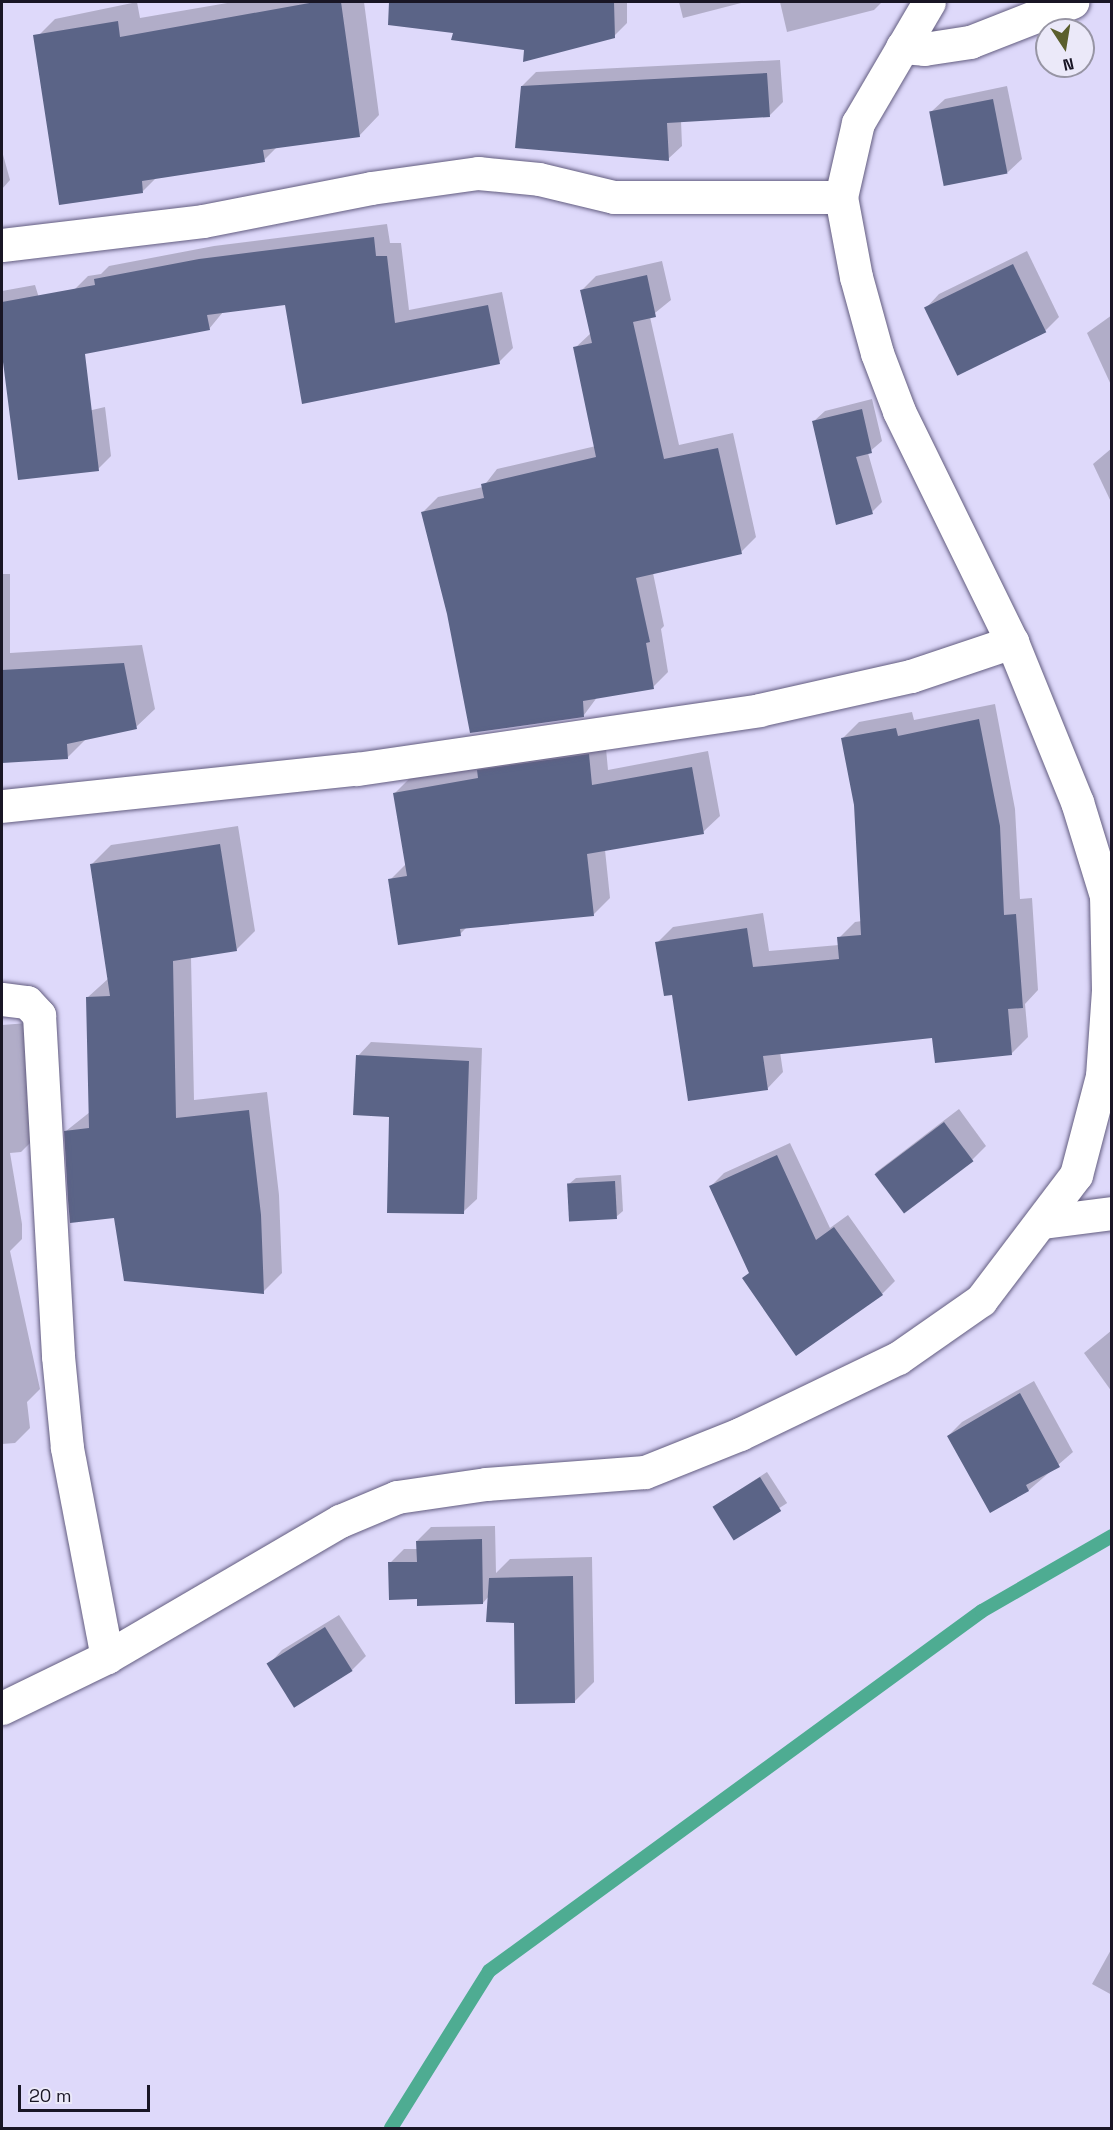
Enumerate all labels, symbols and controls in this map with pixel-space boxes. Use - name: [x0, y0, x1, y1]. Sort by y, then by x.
- north arrow: [1035, 18, 1095, 78]
- text: N: [1061, 53, 1076, 76]
- scale bar: [21, 2073, 153, 2111]
- text: 20 m: [29, 2084, 72, 2107]

